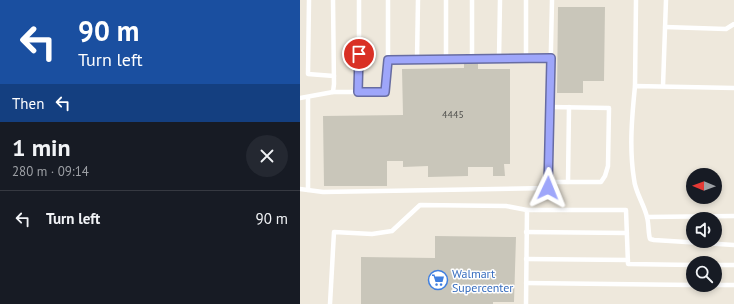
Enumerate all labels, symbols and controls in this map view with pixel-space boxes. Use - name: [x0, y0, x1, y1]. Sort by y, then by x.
- text: 90 m: [78, 12, 139, 49]
- icon: left: [12, 16, 64, 68]
- pin: [342, 37, 376, 71]
- icon: arrive: [348, 43, 370, 65]
- text: Turn left: [78, 48, 143, 71]
- icon: left: [52, 92, 74, 114]
- text: Then: [12, 94, 44, 113]
- house number: 4445: [442, 108, 464, 121]
- text: 1 min: [12, 132, 71, 163]
- button: close: [246, 135, 288, 177]
- text: 280 m · 09:14: [12, 163, 89, 180]
- position arrow: [527, 167, 569, 209]
- north arrow: [686, 168, 722, 204]
- map controls: [686, 168, 722, 292]
- icon: left: [12, 208, 34, 230]
- text: Turn left: [46, 209, 100, 228]
- text: 90 m: [255, 209, 288, 228]
- button: sound: [686, 212, 722, 248]
- button: search: [686, 256, 722, 292]
- place label: Walmart Supercenter: [452, 266, 513, 295]
- supermarket icon: Walmart Supercenter: [427, 269, 449, 291]

